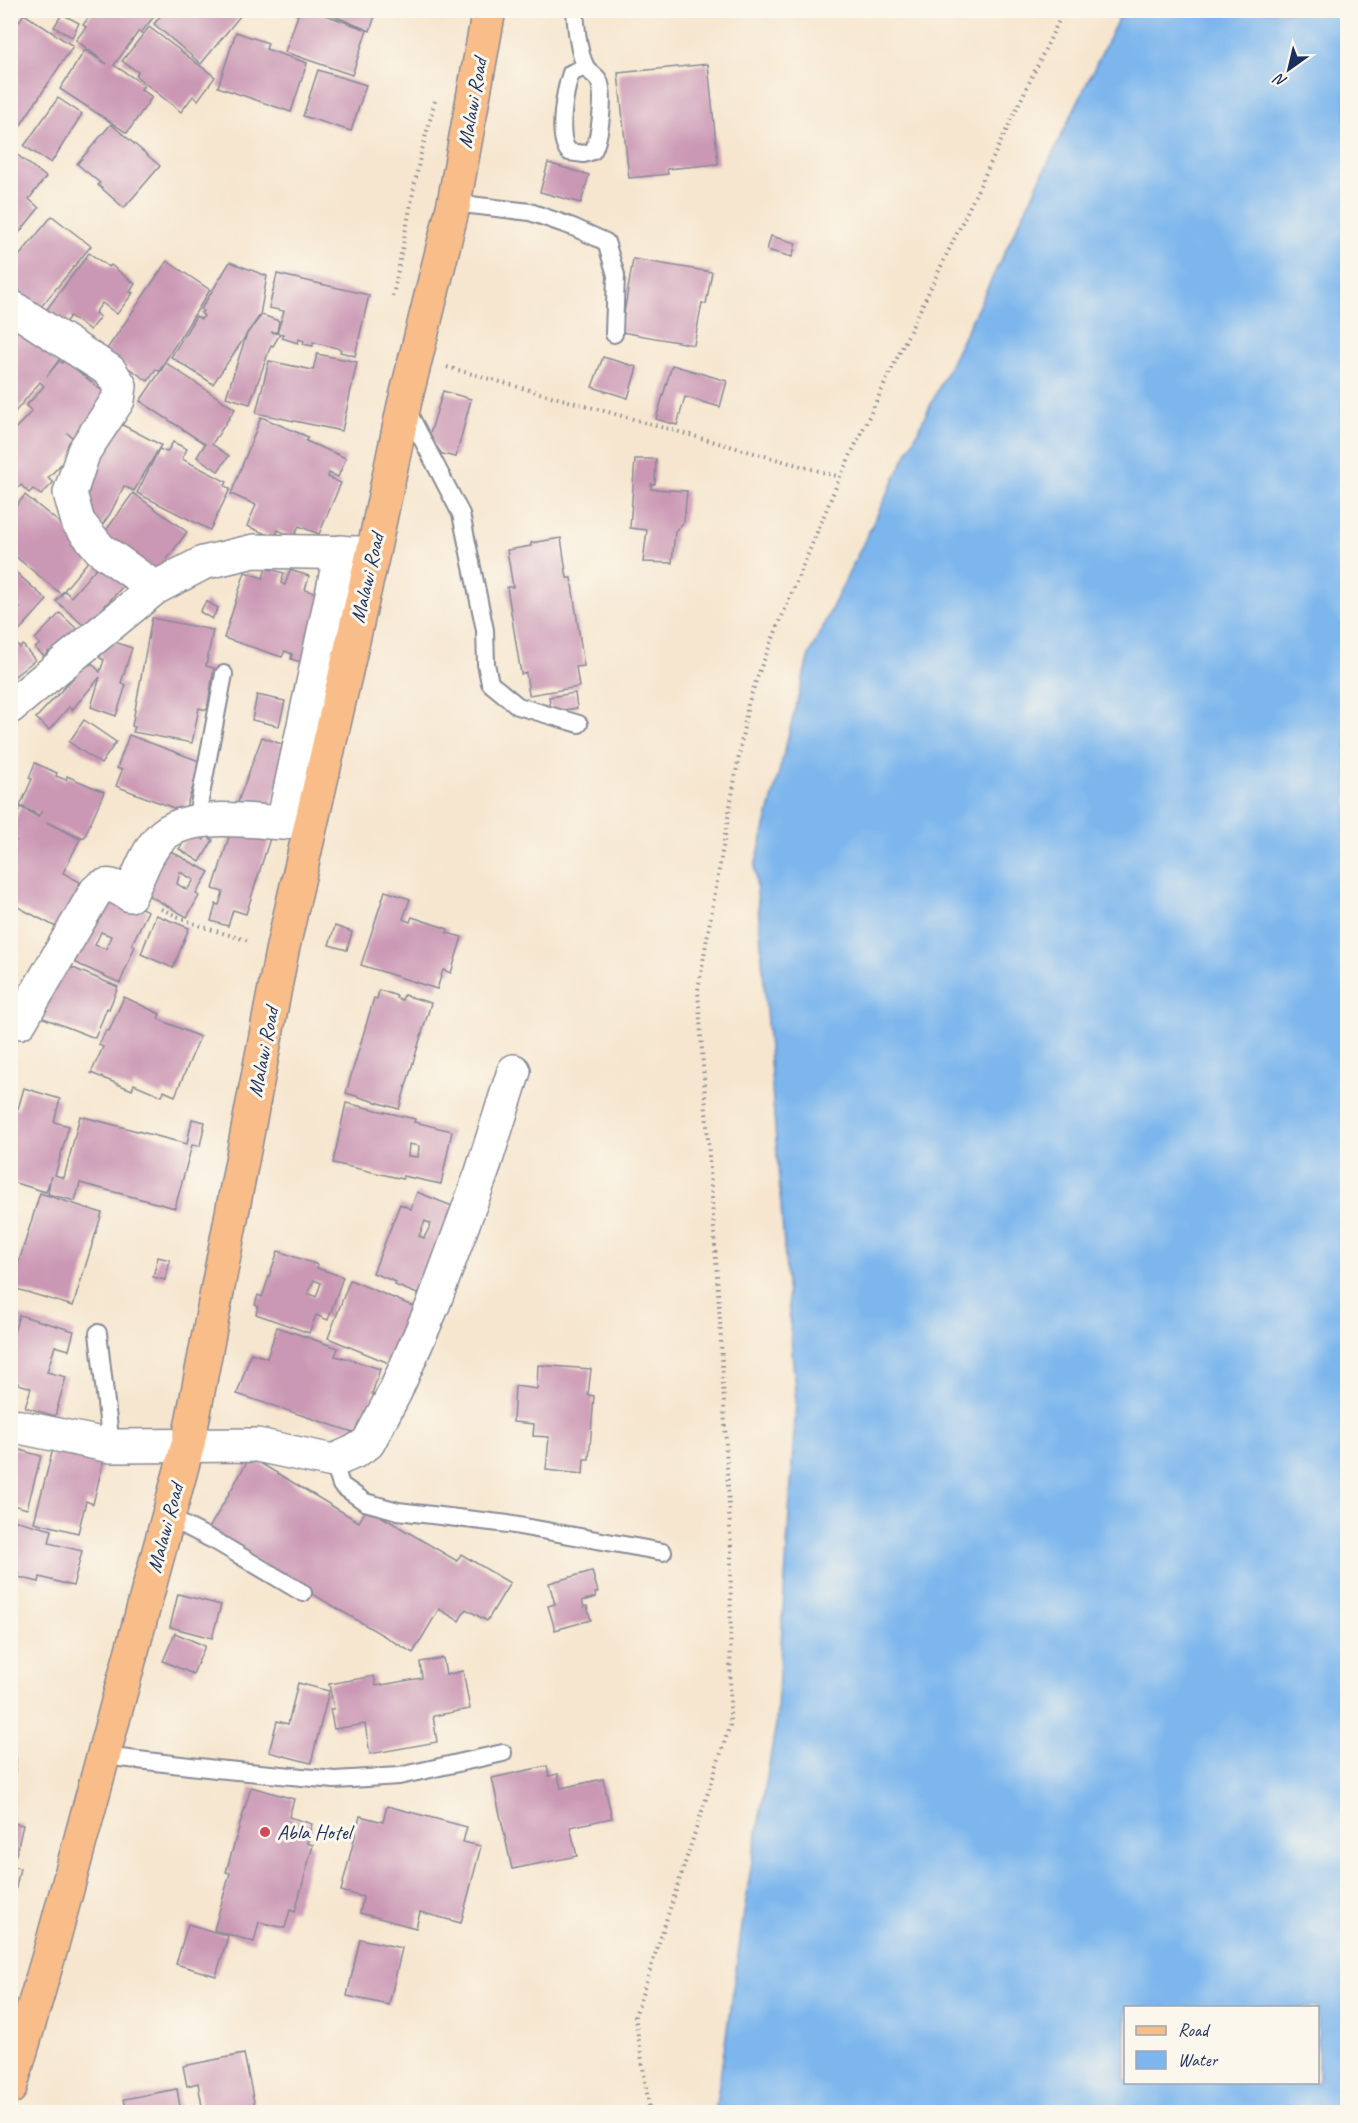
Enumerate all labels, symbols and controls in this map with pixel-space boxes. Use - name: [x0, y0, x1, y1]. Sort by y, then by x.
- north arrow: [1259, 39, 1319, 99]
- street label: Malawi Road: [451, 53, 493, 150]
- text: N: [1269, 68, 1291, 92]
- street label: Malawi Road: [344, 528, 391, 625]
- street label: Malawi Road: [242, 1002, 285, 1099]
- street label: Malawi Road: [141, 1478, 190, 1575]
- place label: Abla Hotel: [277, 1819, 354, 1845]
- marker: Abla Hotel: [258, 1825, 272, 1839]
- legend: [1124, 2006, 1319, 2084]
- text: Road: [1178, 2019, 1211, 2041]
- text: Water: [1178, 2049, 1219, 2071]

